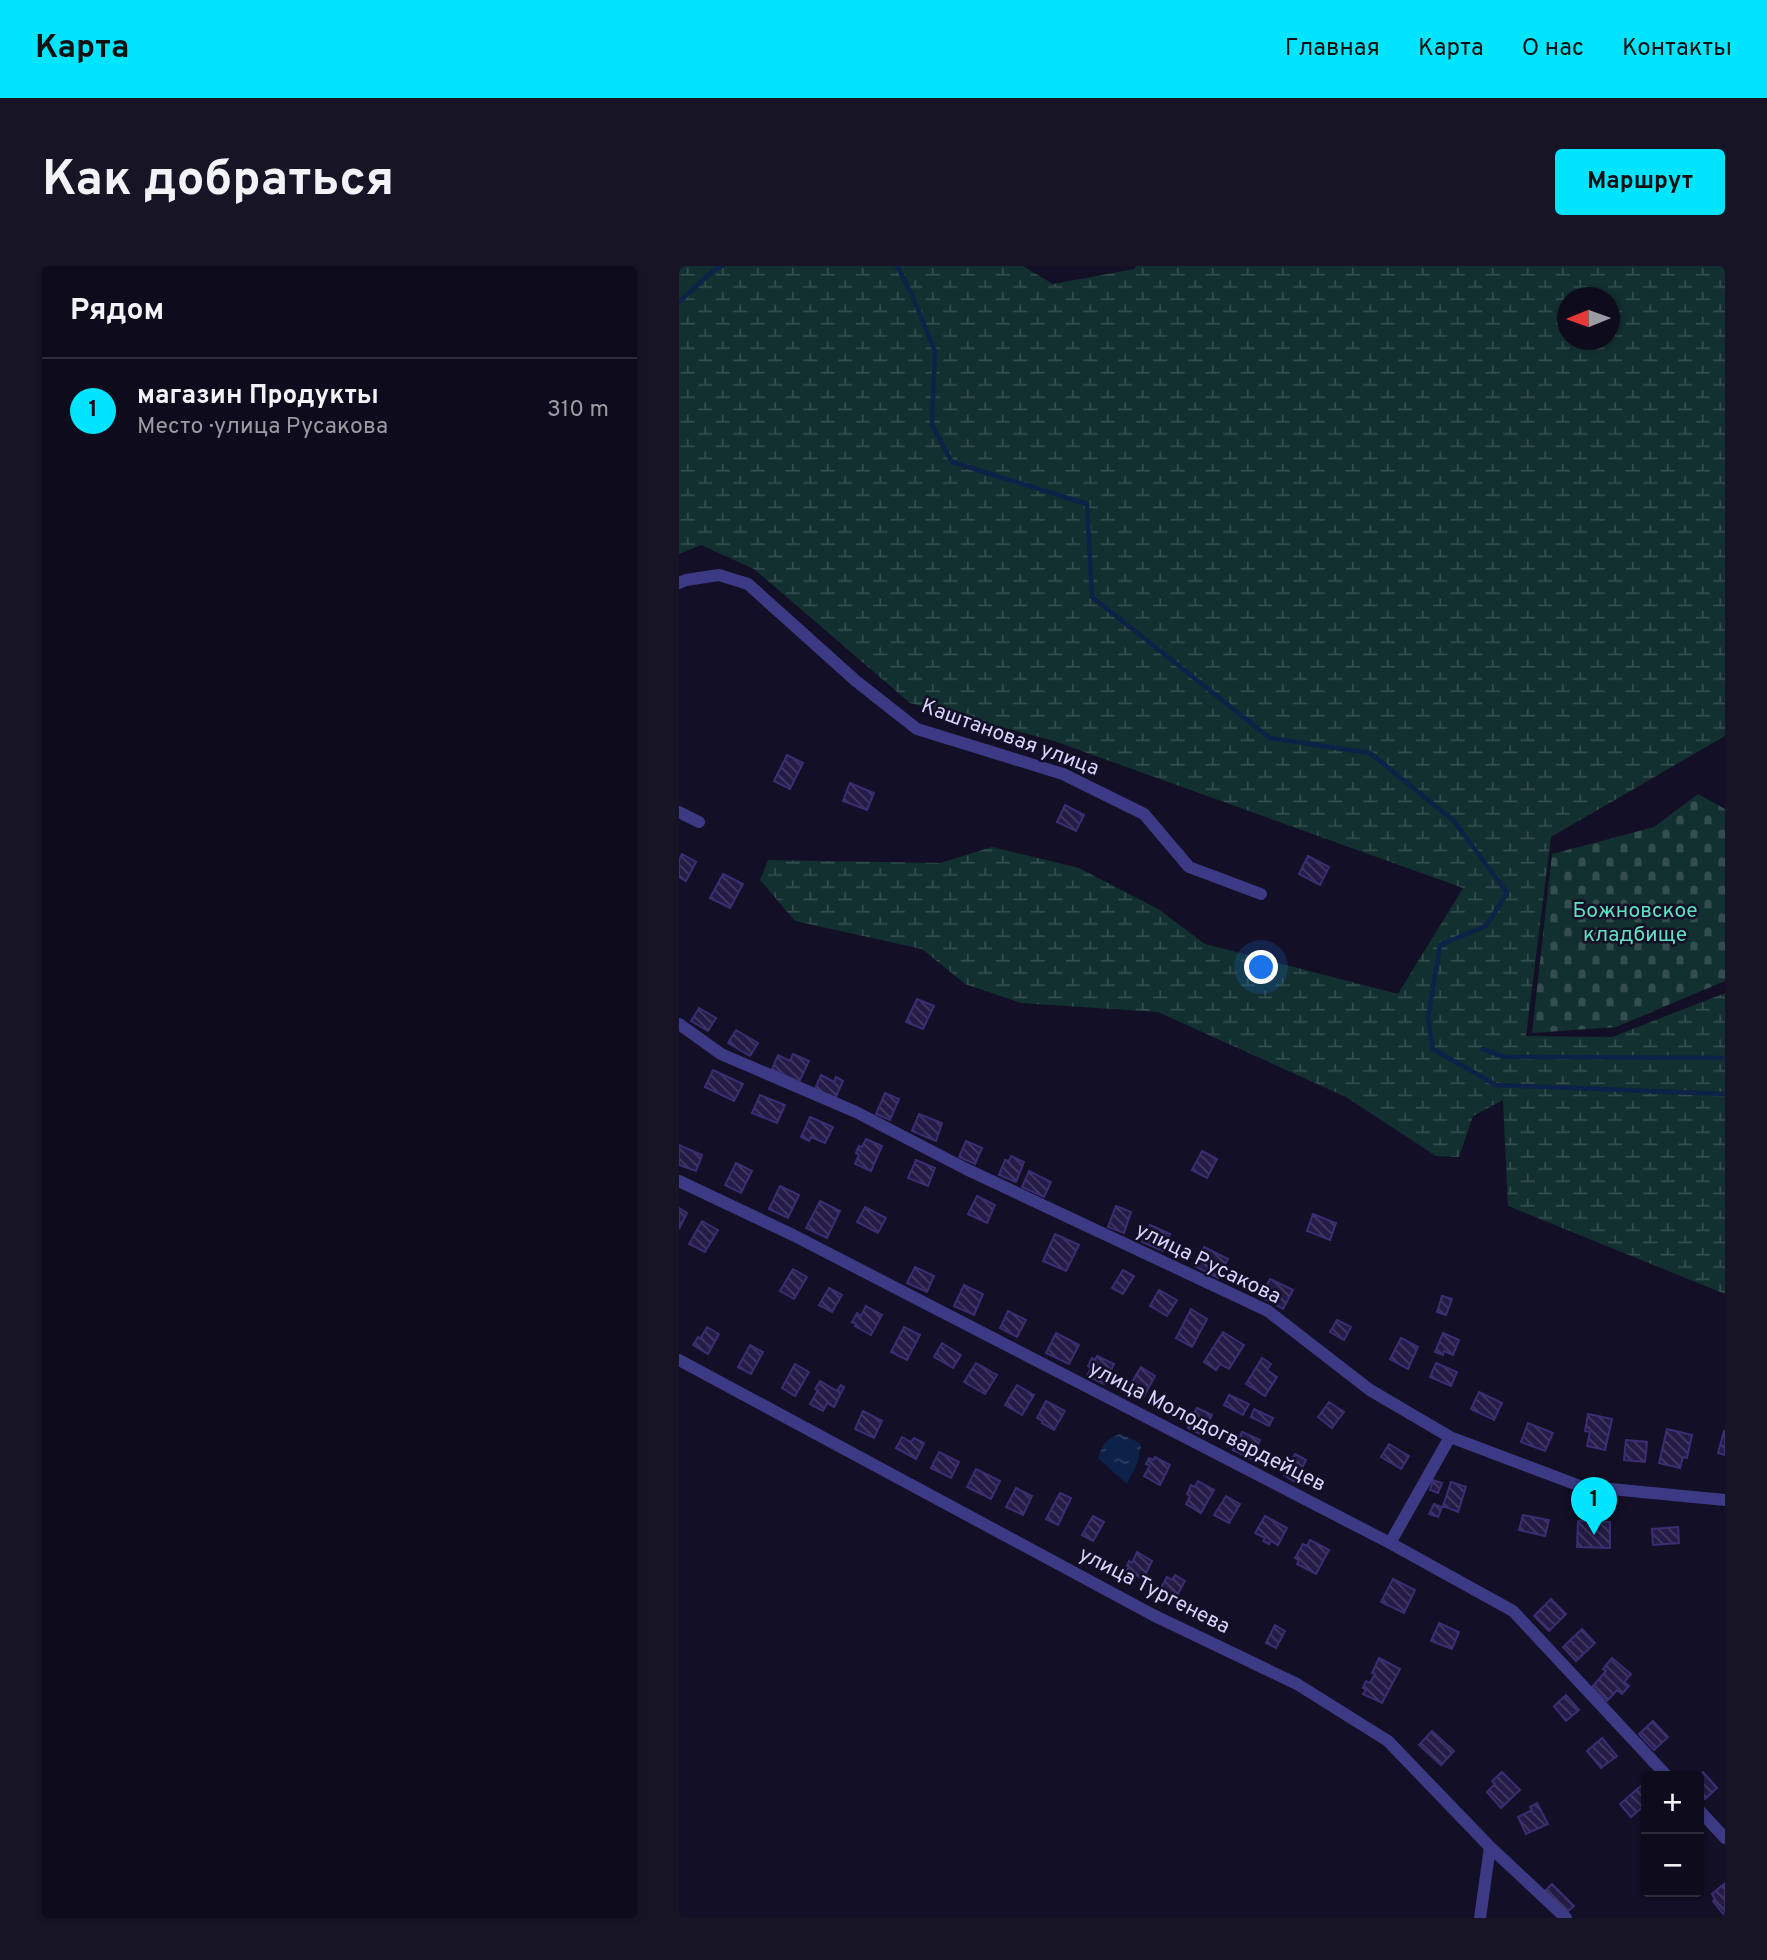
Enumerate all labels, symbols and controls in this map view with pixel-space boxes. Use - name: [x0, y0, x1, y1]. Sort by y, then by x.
- text: Карта: [35, 28, 129, 70]
- text: Главная: [1285, 34, 1380, 64]
- text: Карта: [1418, 34, 1484, 64]
- text: О нас: [1522, 34, 1584, 64]
- text: Контакты: [1622, 34, 1732, 64]
- button: Маршрут: [1555, 149, 1725, 215]
- text: Как добраться: [42, 151, 394, 213]
- north arrow: [1557, 287, 1620, 350]
- text: Рядом: [70, 293, 164, 330]
- text: магазин Продукты: [137, 380, 379, 413]
- text: 1: [88, 396, 98, 425]
- text: 310 m: [547, 396, 609, 425]
- text: Место · улица Русакова: [137, 413, 388, 442]
- street label: Каштановая улица: [917, 693, 1103, 783]
- park label: Божновское кладбище: [1572, 898, 1698, 949]
- your location: [1244, 950, 1278, 984]
- street label: улица Русакова: [1131, 1217, 1285, 1311]
- street label: улица Молодогвардейцев: [1084, 1355, 1330, 1499]
- pin: 1: [1571, 1477, 1617, 1535]
- street label: улица Тургенева: [1074, 1541, 1234, 1641]
- map controls: [1641, 1771, 1704, 1897]
- button: +: [1641, 1771, 1704, 1834]
- button: −: [1641, 1834, 1704, 1897]

